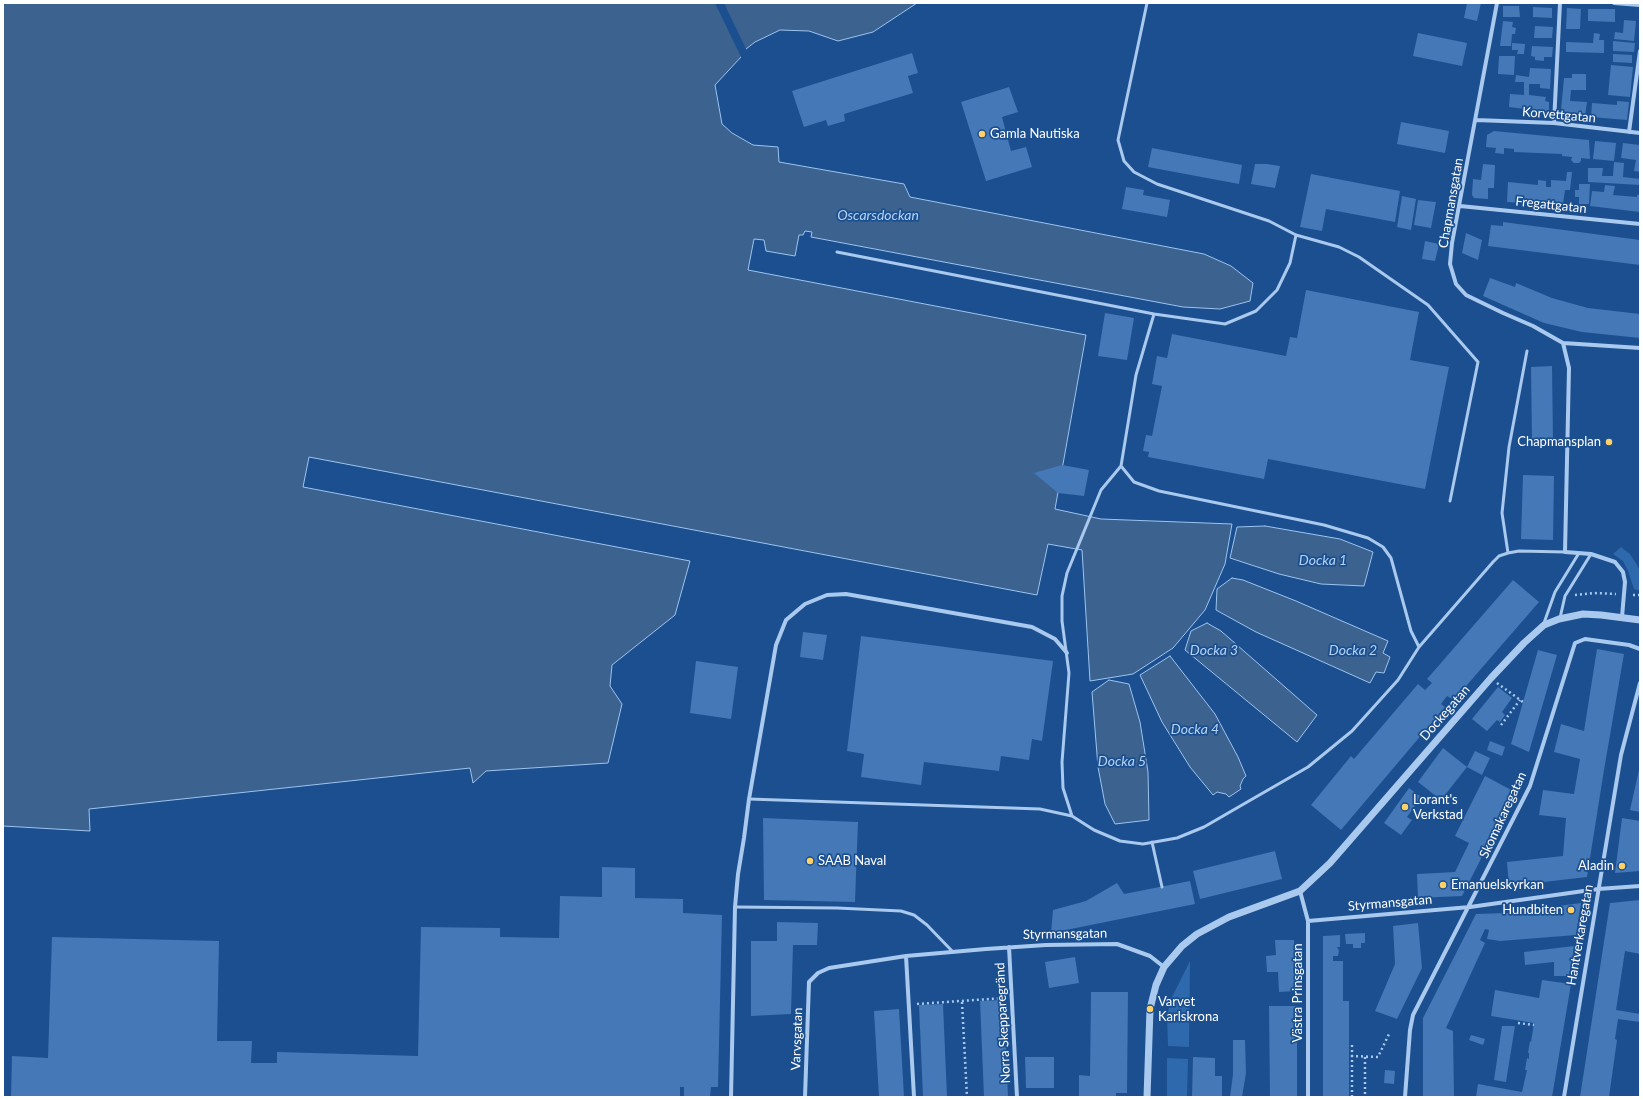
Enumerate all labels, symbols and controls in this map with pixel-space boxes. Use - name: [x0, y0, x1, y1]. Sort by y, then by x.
- street label: Korvettgatan: [1521, 104, 1597, 126]
- place label: Gamla Nautiska: [990, 126, 1080, 142]
- marker: Gamla Nautiska: [977, 129, 987, 139]
- street label: Chapmansgatan: [1435, 157, 1467, 249]
- street label: Fregattgatan: [1515, 193, 1587, 217]
- water label: Oscarsdockan: [837, 207, 919, 223]
- place label: Chapmansplan: [1517, 434, 1601, 450]
- marker: Chapmansplan: [1604, 437, 1614, 447]
- water label: Docka 1: [1299, 552, 1347, 568]
- water label: Docka 3: [1190, 642, 1238, 658]
- water label: Docka 2: [1329, 642, 1377, 658]
- street label: Dockegatan: [1417, 682, 1473, 744]
- water label: Docka 4: [1171, 721, 1219, 737]
- water label: Docka 5: [1098, 753, 1146, 769]
- street label: Skomakaregatan: [1476, 769, 1530, 861]
- place label: Lorant's Verkstad: [1413, 792, 1463, 823]
- marker: Lorant's Verkstad: [1400, 802, 1410, 812]
- place label: SAAB Naval: [818, 853, 886, 869]
- marker: SAAB Naval: [805, 856, 815, 866]
- place label: Aladin: [1578, 858, 1614, 874]
- marker: Aladin: [1617, 861, 1627, 871]
- place label: Emanuelskyrkan: [1451, 877, 1544, 893]
- marker: Emanuelskyrkan: [1438, 880, 1448, 890]
- street label: Hantverkaregatan: [1563, 883, 1597, 987]
- street label: Styrmansgatan: [1347, 892, 1433, 914]
- place label: Hundbiten: [1502, 902, 1563, 918]
- marker: Hundbiten: [1566, 905, 1576, 915]
- street label: Styrmansgatan: [1023, 925, 1107, 943]
- street label: Västra Prinsgatan: [1290, 943, 1306, 1043]
- street label: Norra Skepparegränd: [992, 962, 1014, 1084]
- place label: Varvet Karlskrona: [1158, 994, 1219, 1025]
- marker: Varvet Karlskrona: [1145, 1004, 1155, 1014]
- street label: Varvsgatan: [788, 1007, 806, 1071]

